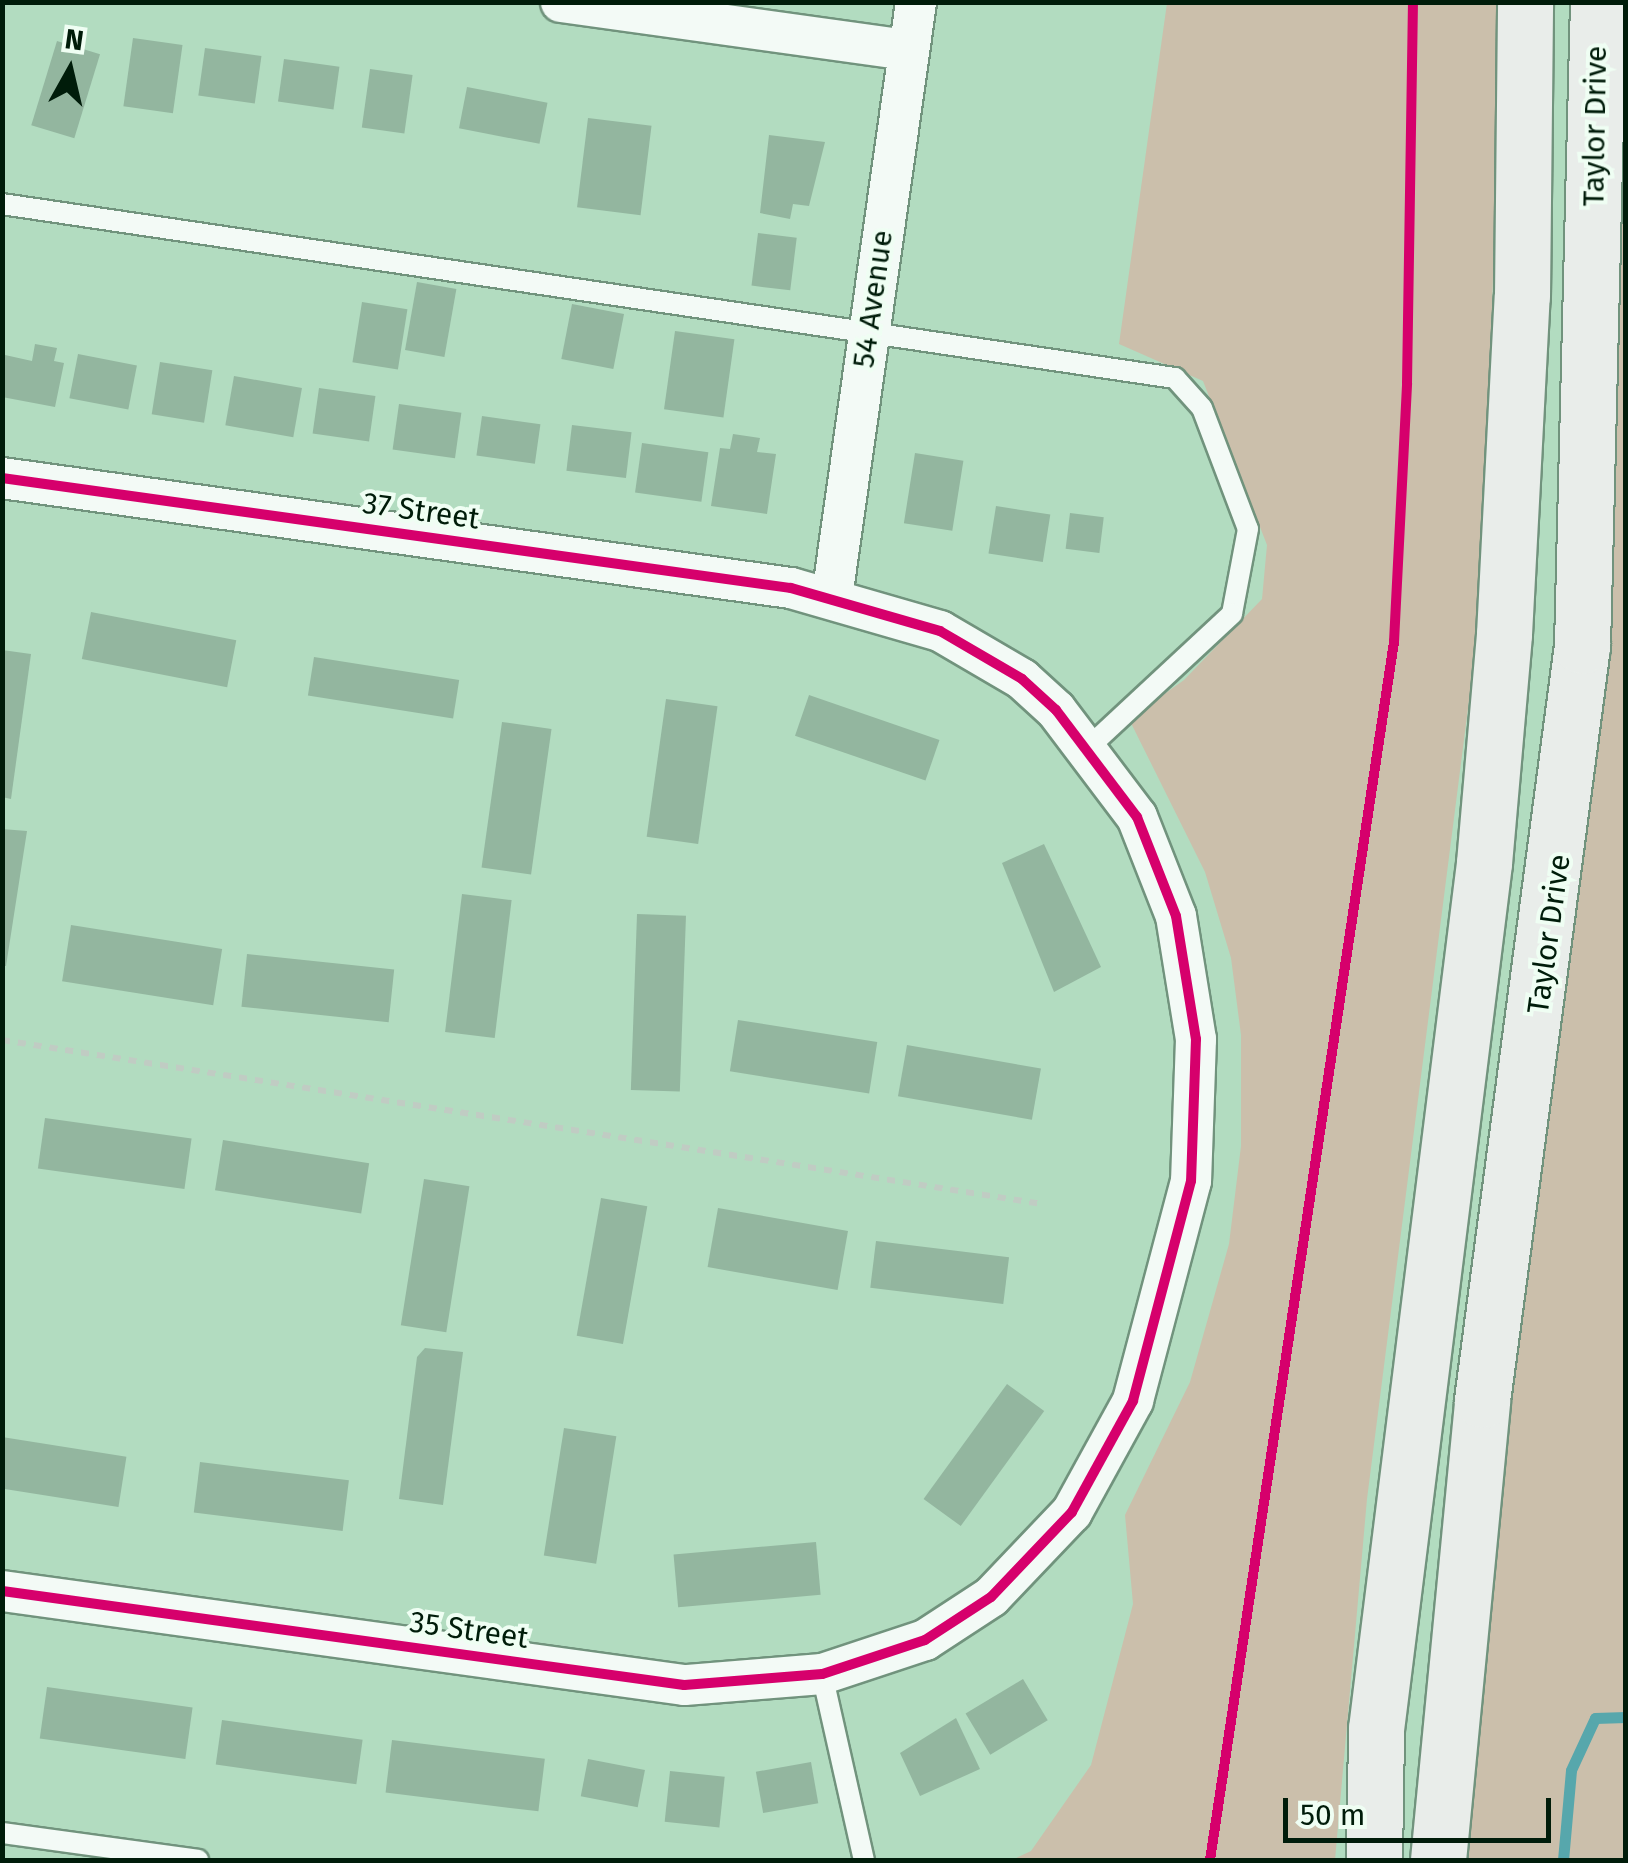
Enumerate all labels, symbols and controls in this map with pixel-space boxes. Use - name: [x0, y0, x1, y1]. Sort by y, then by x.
- north arrow: [20, 20, 120, 120]
- text: N: [63, 22, 86, 57]
- street label: Taylor Drive: [1576, 45, 1614, 207]
- street label: 54 Avenue: [846, 228, 900, 370]
- street label: 37 Street: [360, 485, 482, 537]
- street label: Taylor Drive: [1520, 852, 1578, 1016]
- street label: 35 Street: [407, 1604, 531, 1656]
- scale bar: [1288, 1778, 1556, 1840]
- text: 50 m: [1300, 1797, 1365, 1833]

